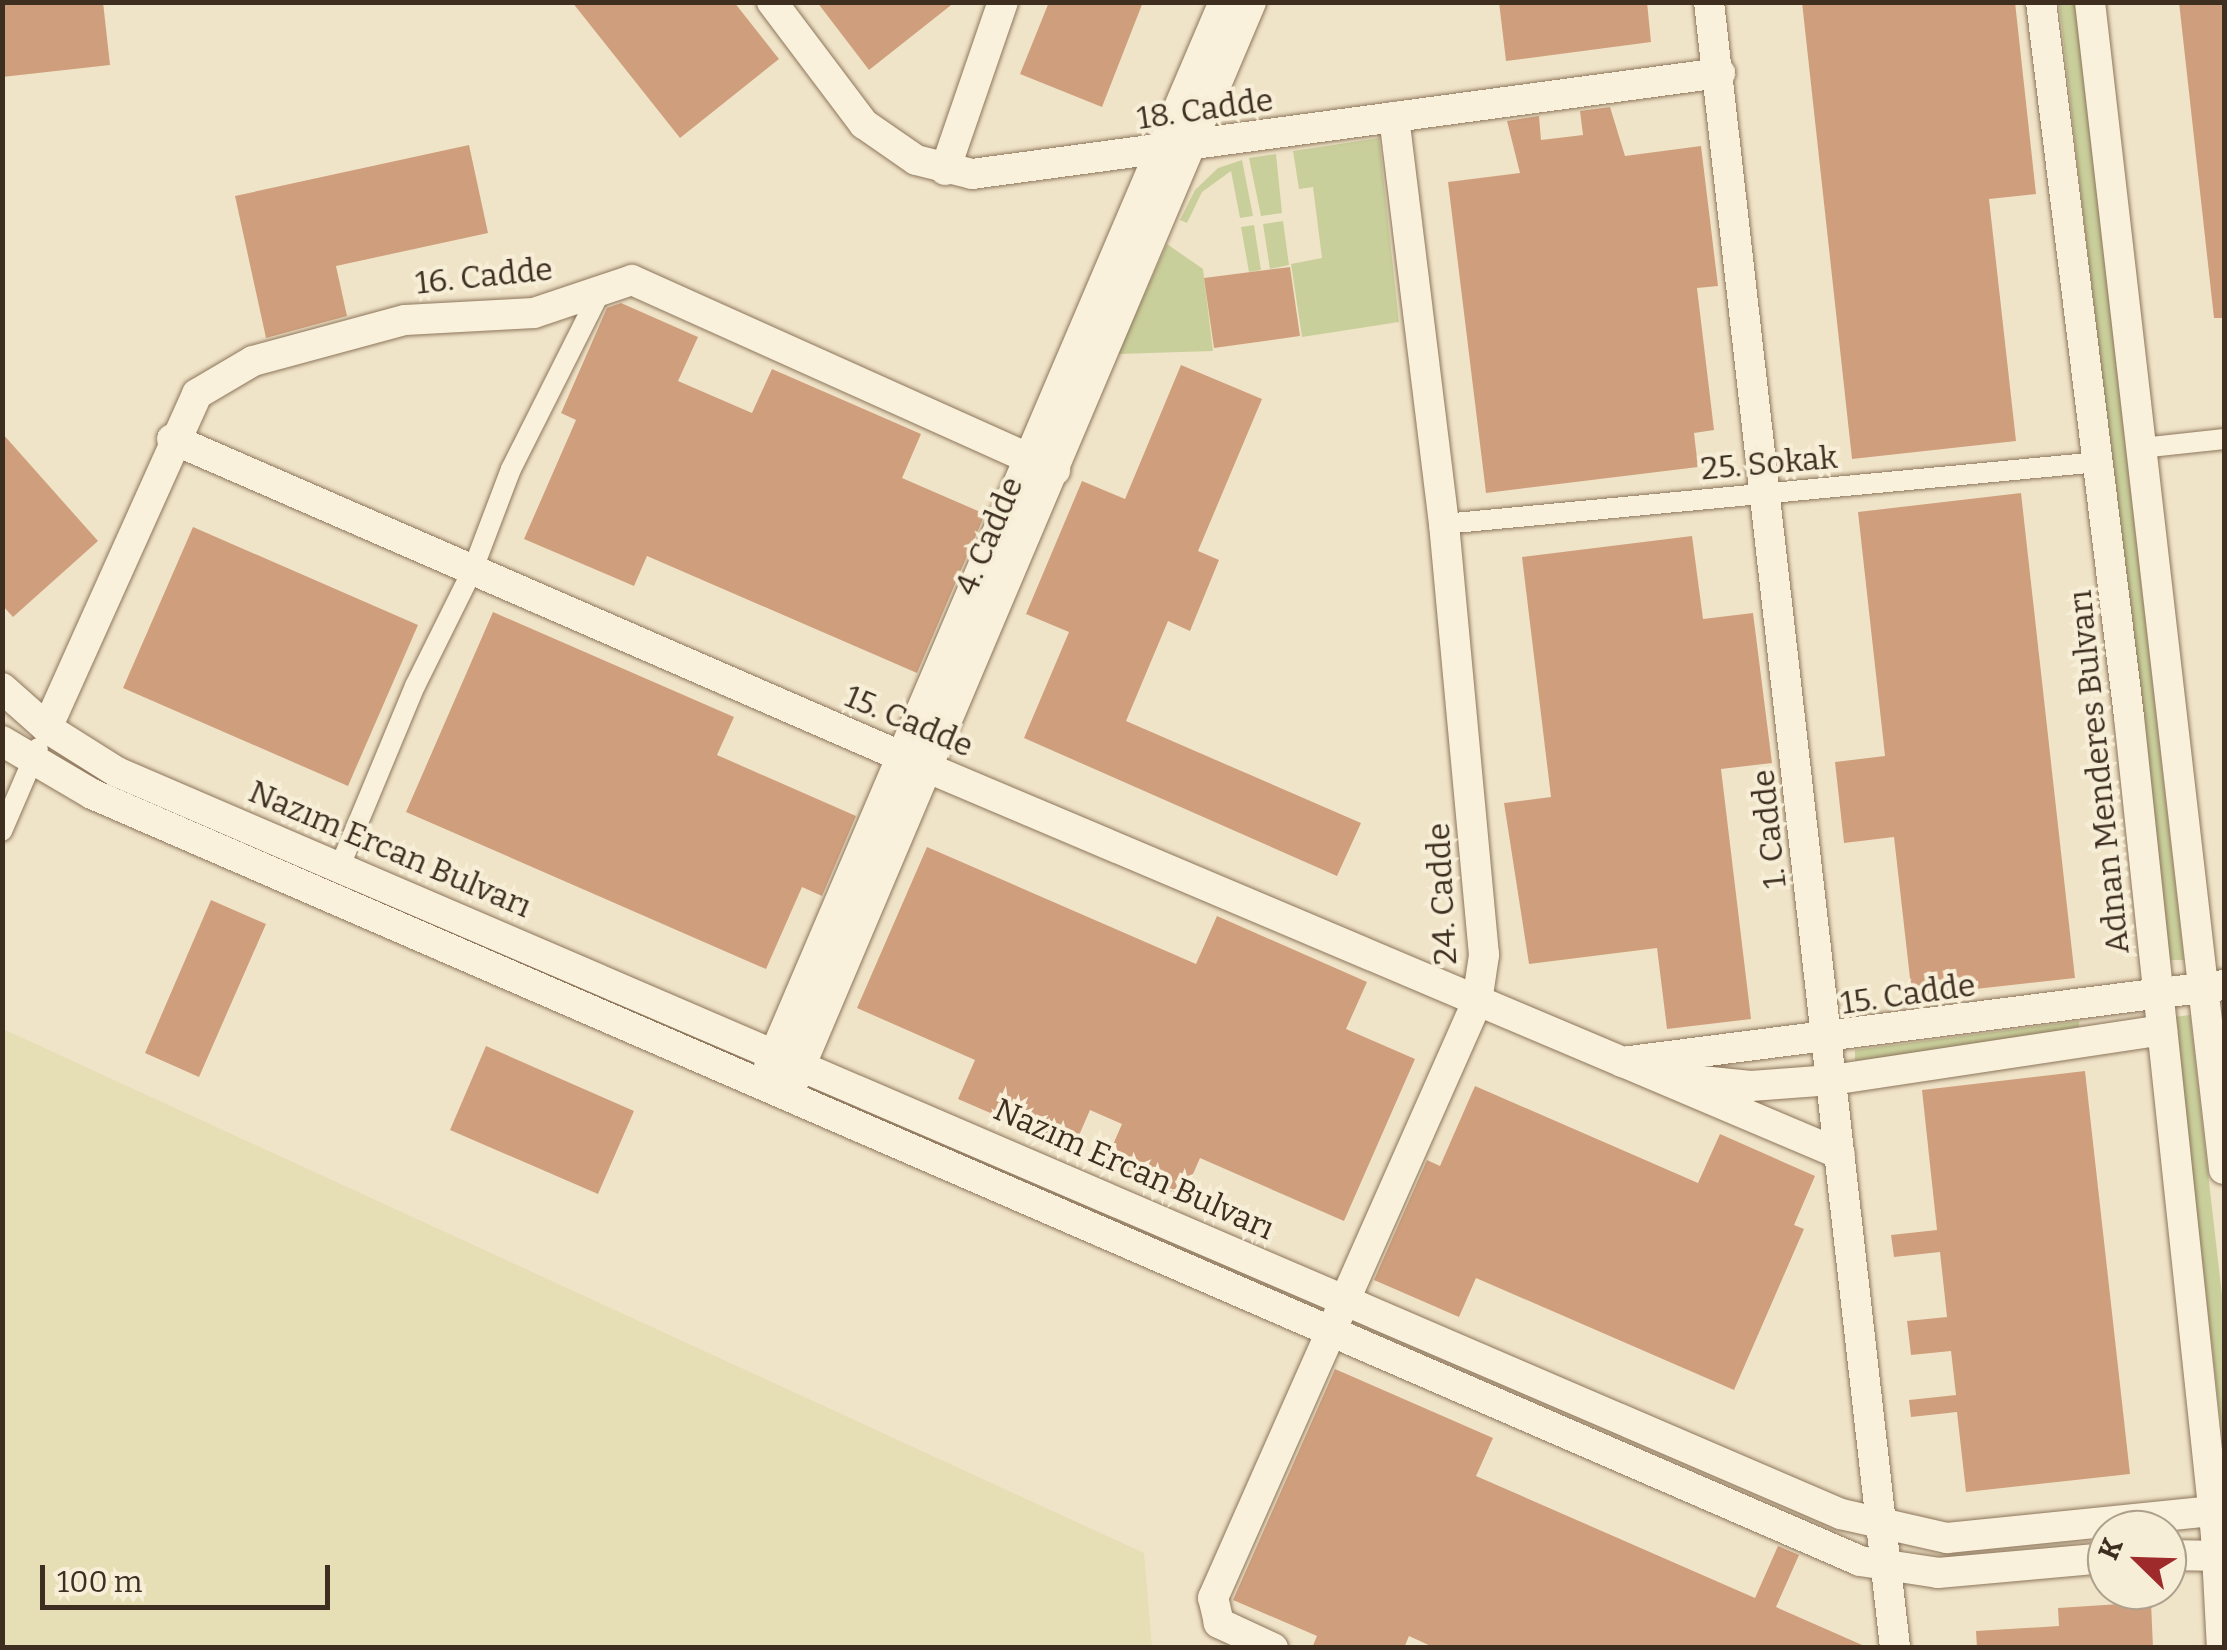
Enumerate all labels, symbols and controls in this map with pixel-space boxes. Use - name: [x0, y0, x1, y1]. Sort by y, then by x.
- street label: 18. Cadde: [1135, 80, 1275, 138]
- street label: 16. Cadde: [413, 250, 555, 302]
- street label: 25. Sokak: [1699, 438, 1839, 488]
- street label: 4. Cadde: [947, 471, 1031, 601]
- street label: Adnan Menderes Bulvarı: [2061, 588, 2137, 956]
- street label: 15. Cadde: [839, 677, 979, 765]
- street label: 1. Cadde: [1744, 768, 1794, 890]
- street label: Nazım Ercan Bulvarı: [243, 772, 537, 926]
- street label: 24. Cadde: [1419, 822, 1465, 966]
- street label: 15. Cadde: [1838, 966, 1978, 1022]
- street label: Nazım Ercan Bulvarı: [988, 1090, 1280, 1248]
- north arrow: [2087, 1510, 2187, 1610]
- text: K: [2092, 1533, 2130, 1565]
- scale bar: [45, 1545, 335, 1607]
- text: 100 m: [57, 1564, 142, 1600]

